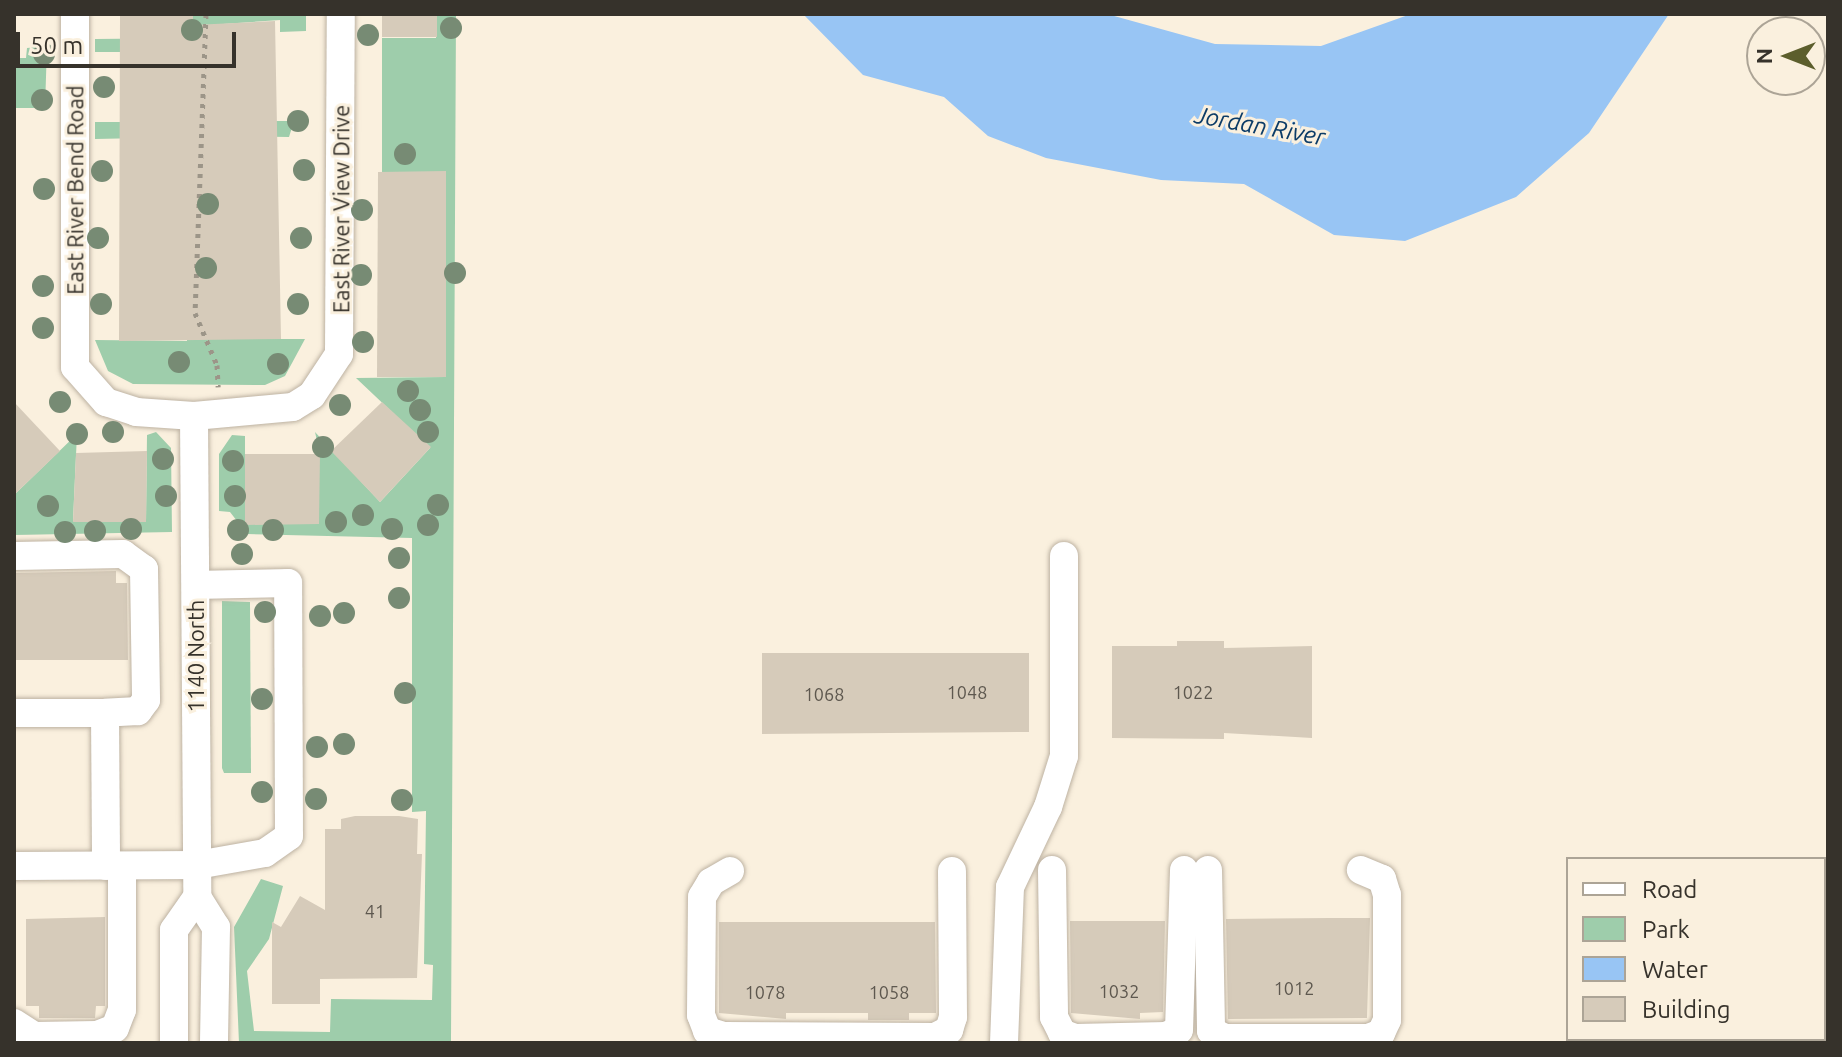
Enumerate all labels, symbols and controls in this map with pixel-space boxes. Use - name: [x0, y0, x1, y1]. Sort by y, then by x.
- scale bar: [20, 16, 240, 66]
- north arrow: [1746, 16, 1826, 96]
- text: 50 m: [30, 32, 83, 59]
- text: N: [1751, 48, 1776, 64]
- street label: East River Bend Road: [62, 85, 88, 295]
- water label: Jordan River: [1193, 100, 1327, 152]
- street label: East River View Drive: [328, 105, 354, 313]
- street label: 1140 North: [183, 600, 209, 712]
- house number: 1048: [947, 681, 987, 703]
- house number: 1022: [1173, 681, 1213, 703]
- house number: 1068: [804, 683, 844, 705]
- legend: [1566, 857, 1826, 1041]
- text: Road: [1642, 876, 1697, 903]
- house number: 41: [365, 900, 385, 922]
- text: Park: [1642, 916, 1690, 943]
- text: Water: [1642, 956, 1708, 983]
- house number: 1012: [1274, 977, 1314, 999]
- house number: 1032: [1099, 980, 1139, 1002]
- house number: 1078: [745, 981, 785, 1003]
- house number: 1058: [869, 981, 909, 1003]
- text: Building: [1642, 996, 1730, 1023]

